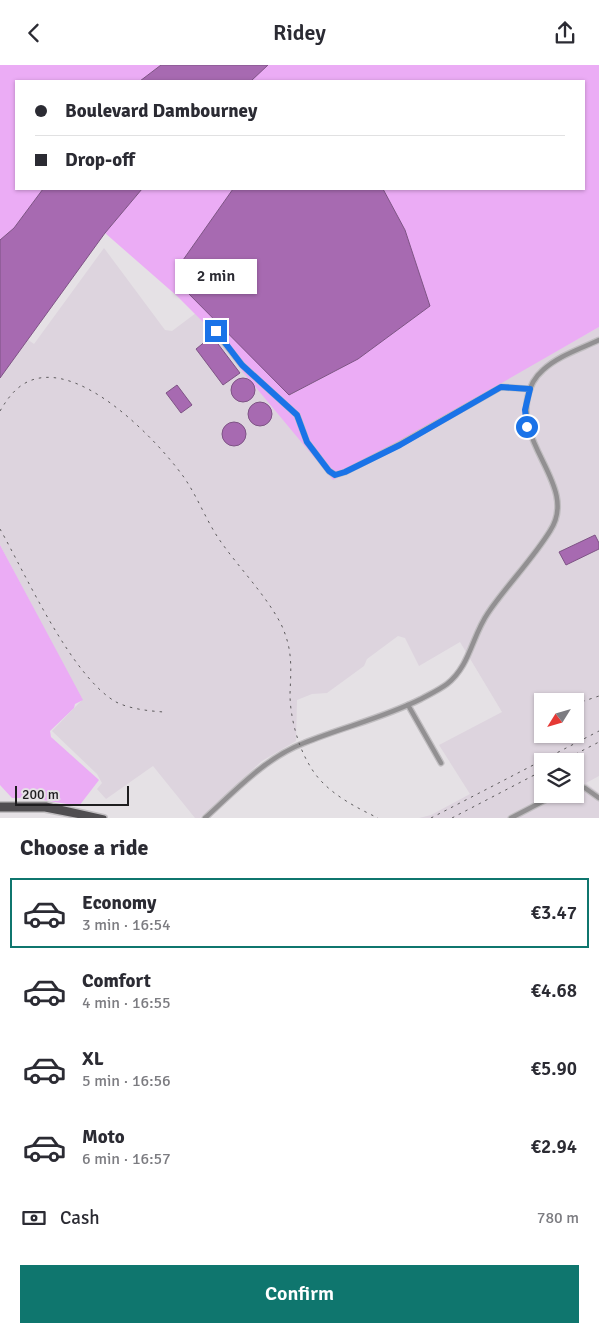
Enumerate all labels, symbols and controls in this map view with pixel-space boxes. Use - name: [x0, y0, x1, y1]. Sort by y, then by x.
- icon: back: [20, 19, 48, 47]
- text: Ridey: [273, 19, 326, 46]
- icon: share: [551, 19, 579, 47]
- text: Boulevard Dambourney: [65, 99, 257, 123]
- text: Drop-off: [65, 148, 135, 172]
- callout: 2 min: [175, 259, 257, 293]
- text: 2 min: [197, 266, 235, 286]
- route end: [205, 320, 227, 342]
- route start: [516, 416, 538, 438]
- north arrow: [534, 693, 584, 743]
- map controls: [534, 693, 584, 803]
- button: layers: [534, 753, 584, 803]
- scale bar: [15, 783, 129, 806]
- text: 200 m: [22, 786, 59, 803]
- text: Choose a ride: [20, 834, 148, 861]
- icon: car: [22, 891, 67, 936]
- text: Economy: [82, 891, 156, 915]
- text: €3.47: [531, 901, 577, 925]
- text: 3 min · 16:54: [82, 915, 171, 935]
- icon: car: [22, 969, 67, 1014]
- text: Comfort: [82, 969, 151, 993]
- text: €4.68: [531, 979, 577, 1003]
- text: 4 min · 16:55: [82, 993, 171, 1013]
- icon: car: [22, 1047, 67, 1092]
- text: XL: [82, 1047, 104, 1071]
- text: €5.90: [531, 1057, 577, 1081]
- text: 5 min · 16:56: [82, 1071, 171, 1091]
- icon: car: [22, 1125, 67, 1170]
- text: Moto: [82, 1125, 125, 1149]
- text: €2.94: [531, 1135, 577, 1159]
- text: 6 min · 16:57: [82, 1149, 171, 1169]
- icon: cash: [20, 1204, 48, 1232]
- text: Cash: [60, 1206, 100, 1230]
- text: 780 m: [537, 1208, 579, 1228]
- button: Confirm: [20, 1265, 579, 1323]

